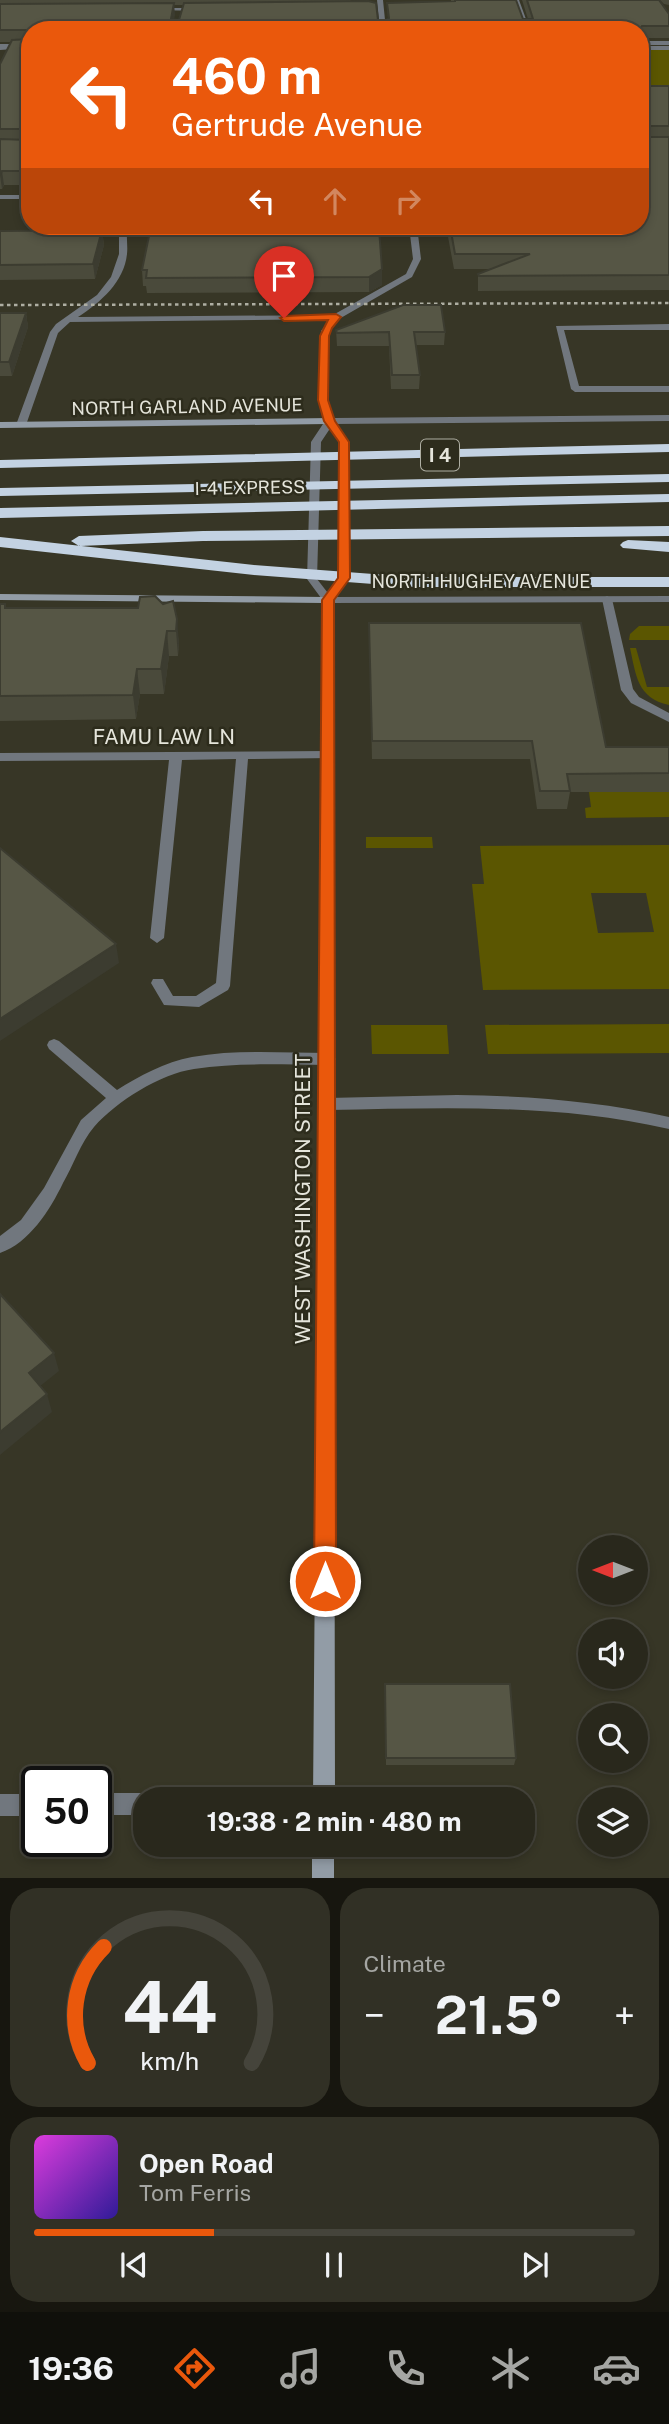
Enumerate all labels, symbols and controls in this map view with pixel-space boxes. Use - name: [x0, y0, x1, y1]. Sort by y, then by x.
- text: 460 m: [171, 47, 322, 105]
- icon: left: [56, 49, 147, 140]
- text: Gertrude Avenue: [171, 106, 423, 143]
- icon: left: [243, 182, 281, 220]
- icon: ahead: [316, 182, 354, 220]
- icon: right: [389, 182, 427, 220]
- pin: [254, 246, 314, 318]
- icon: arrive: [265, 257, 303, 295]
- street label: NORTH GARLAND AVENUE: [71, 394, 303, 419]
- road number: I 4: [421, 440, 459, 470]
- street label: I-4 EXPRESS: [195, 476, 305, 499]
- street label: NORTH HUGHEY AVENUE: [372, 571, 590, 592]
- street label: FAMU LAW LN: [93, 724, 235, 749]
- street label: WEST WASHINGTON STREET: [290, 1054, 315, 1344]
- north arrow: [578, 1535, 648, 1605]
- map controls: [578, 1535, 648, 1857]
- position arrow: [288, 1544, 362, 1618]
- button: sound: [578, 1619, 648, 1689]
- button: search: [578, 1703, 648, 1773]
- speed limit sign: 50: [21, 1766, 112, 1857]
- button: layers: [578, 1787, 648, 1857]
- text: 19:38 · 2 min · 480 m: [206, 1806, 462, 1837]
- text: Climate: [364, 1950, 446, 1977]
- text: 44: [122, 1965, 218, 2050]
- text: 21.5°: [435, 1985, 564, 2046]
- text: −: [364, 1993, 385, 2038]
- text: +: [614, 1993, 635, 2038]
- text: km/h: [140, 2046, 199, 2076]
- text: Open Road: [139, 2148, 274, 2179]
- text: Tom Ferris: [139, 2179, 251, 2206]
- icon: previous: [115, 2246, 153, 2284]
- icon: pause: [315, 2246, 353, 2284]
- icon: next: [516, 2246, 554, 2284]
- icon: directions: [170, 2344, 219, 2393]
- icon: music: [276, 2344, 325, 2393]
- icon: phone: [381, 2344, 430, 2393]
- icon: climate: [486, 2344, 535, 2393]
- icon: car: [592, 2344, 641, 2393]
- text: 19:36: [28, 2350, 114, 2387]

